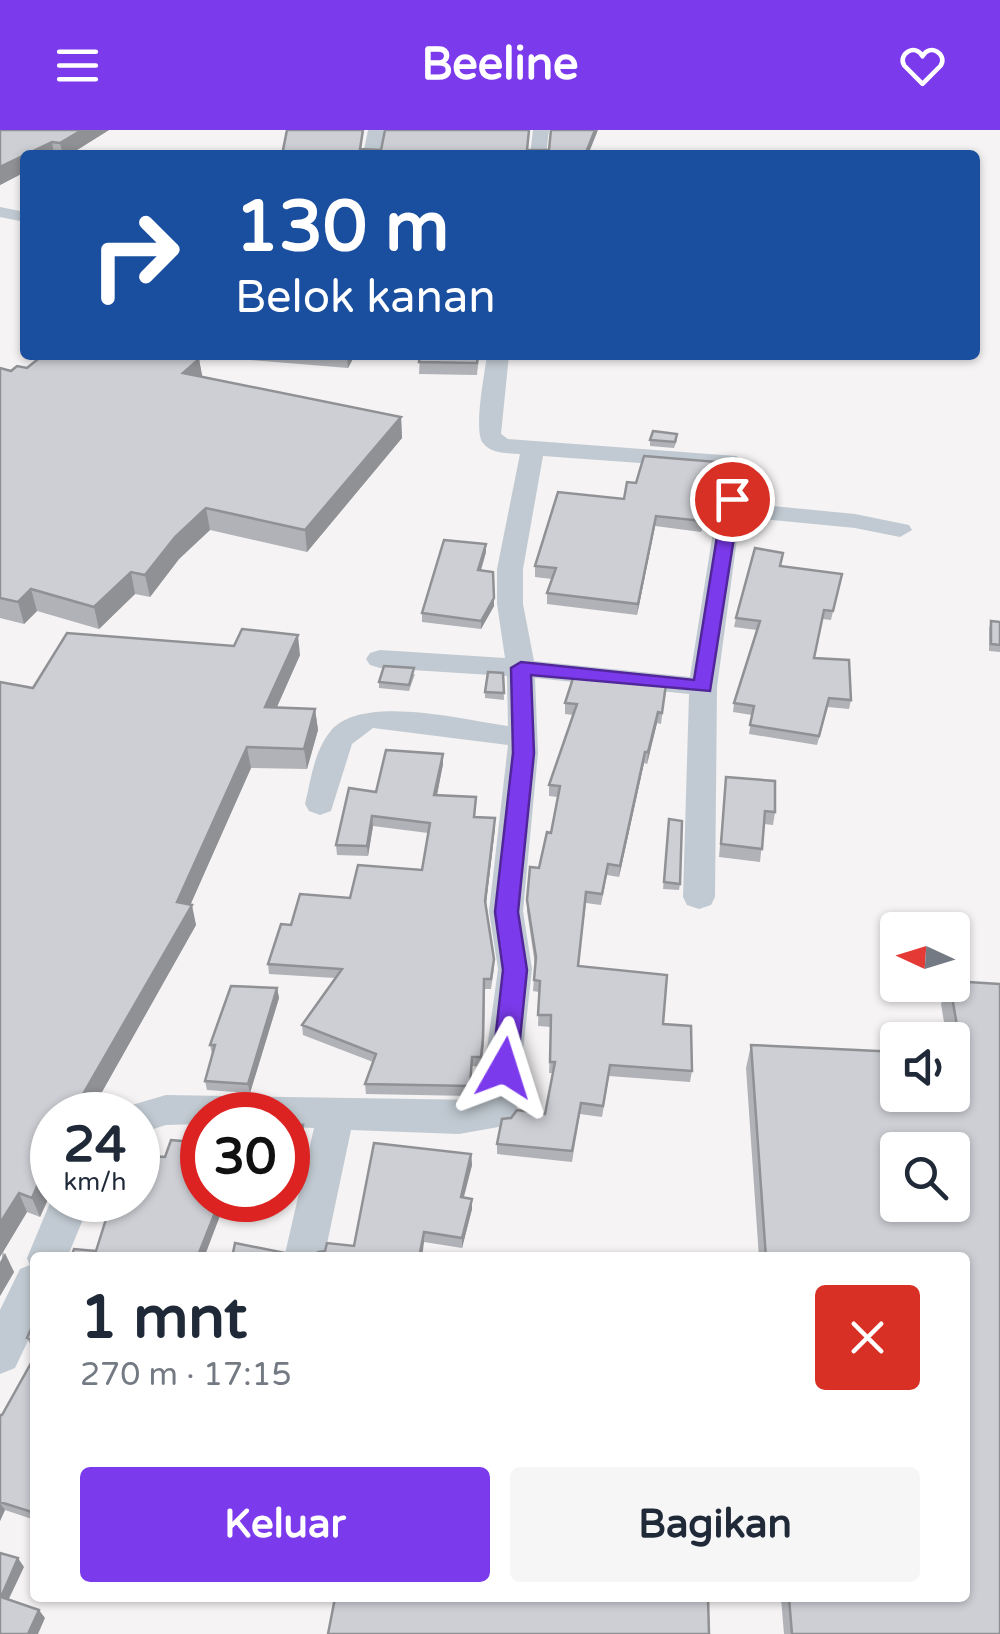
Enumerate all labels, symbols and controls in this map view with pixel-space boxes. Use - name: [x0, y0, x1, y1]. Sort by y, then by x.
- icon: menu: [50, 38, 105, 93]
- text: Beeline: [421, 38, 579, 92]
- icon: heart: [895, 38, 950, 93]
- text: 130 m: [235, 186, 449, 270]
- icon: right: [70, 190, 200, 320]
- text: Belok kanan: [235, 271, 496, 325]
- pin: [690, 457, 775, 542]
- icon: arrive: [705, 472, 760, 527]
- north arrow: [880, 912, 970, 1002]
- map controls: [880, 912, 970, 1222]
- position arrow: [452, 1016, 556, 1120]
- button: sound: [880, 1022, 970, 1112]
- speed limit sign: 30: [180, 1092, 310, 1222]
- text: 24: [64, 1115, 126, 1175]
- button: search: [880, 1132, 970, 1222]
- text: km/h: [64, 1167, 126, 1197]
- text: 1 mnt: [80, 1282, 247, 1354]
- button: close: [815, 1285, 920, 1390]
- text: 270 m · 17:15: [80, 1356, 292, 1394]
- button: Keluar: [80, 1467, 490, 1582]
- button: Bagikan: [510, 1467, 920, 1582]

